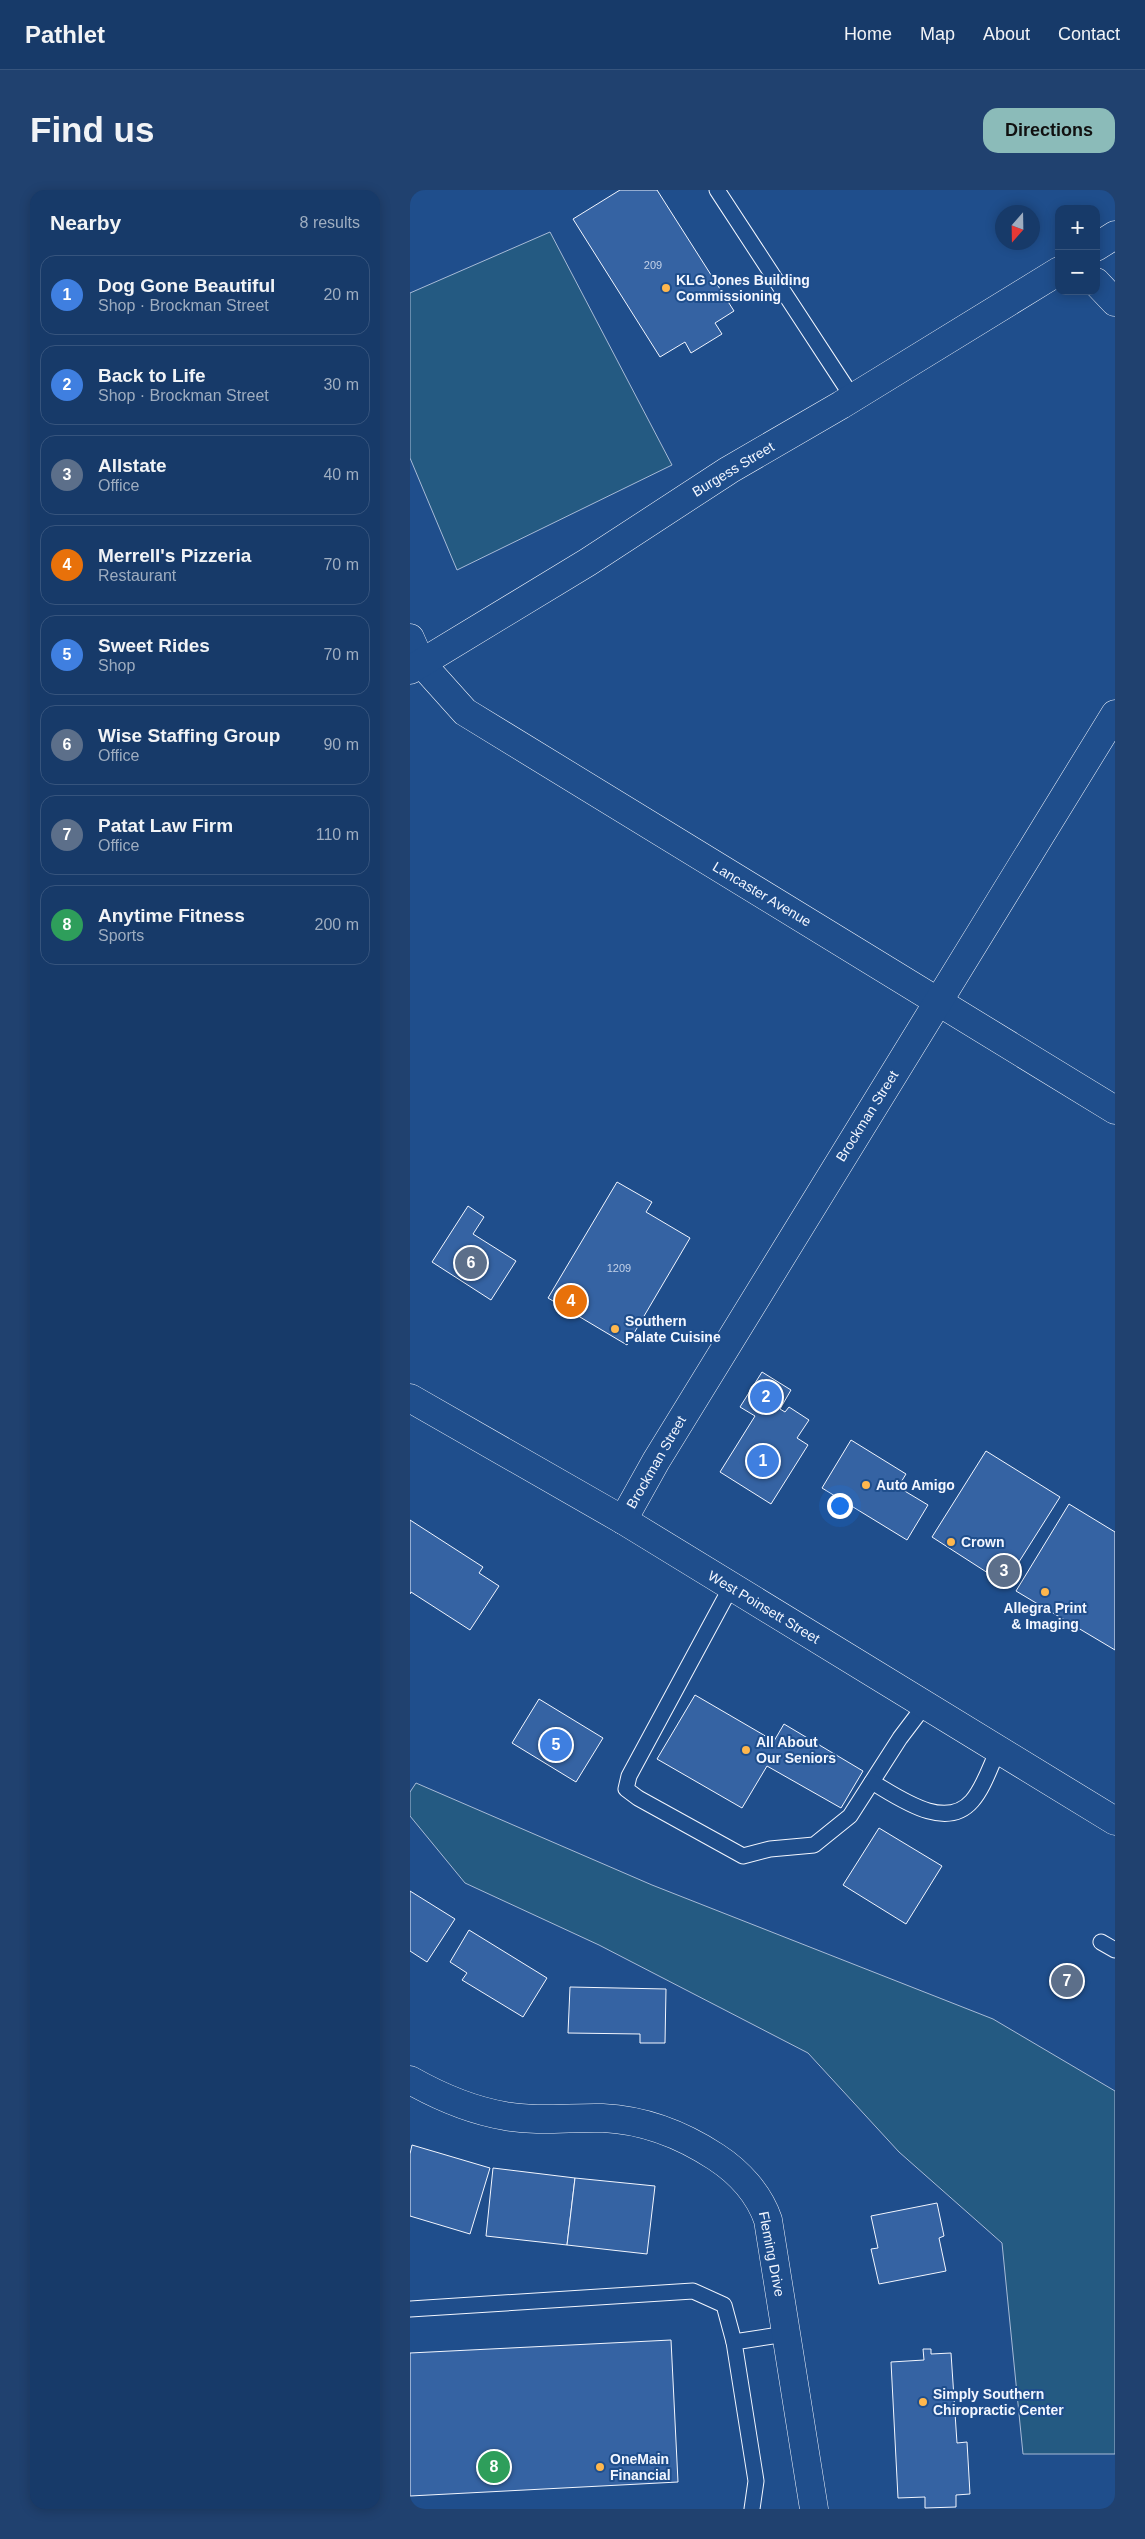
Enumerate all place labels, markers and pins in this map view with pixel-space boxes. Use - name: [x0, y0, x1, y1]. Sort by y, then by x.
- place label: KLG Jones Building Commissioning: [676, 272, 810, 304]
- marker: KLG Jones Building Commissioning: [660, 282, 672, 294]
- pin: 6: [455, 1244, 487, 1282]
- pin: 4: [555, 1282, 587, 1320]
- place label: Southern Palate Cuisine: [625, 1313, 721, 1345]
- marker: Southern Palate Cuisine: [609, 1323, 621, 1335]
- pin: 2: [750, 1378, 782, 1416]
- pin: 1: [747, 1442, 779, 1480]
- place label: Auto Amigo: [876, 1477, 955, 1493]
- marker: Auto Amigo: [860, 1479, 872, 1491]
- place label: Crown: [961, 1534, 1005, 1550]
- marker: Crown: [945, 1536, 957, 1548]
- pin: 3: [988, 1552, 1020, 1590]
- marker: Allegra Print & Imaging: [1039, 1586, 1051, 1598]
- place label: Allegra Print & Imaging: [1003, 1600, 1087, 1632]
- pin: 5: [540, 1726, 572, 1764]
- place label: All About Our Seniors: [756, 1734, 836, 1766]
- marker: All About Our Seniors: [740, 1744, 752, 1756]
- pin: 7: [1051, 1962, 1083, 2000]
- place label: Simply Southern Chiropractic Center: [933, 2386, 1064, 2418]
- marker: Simply Southern Chiropractic Center: [917, 2396, 929, 2408]
- pin: 8: [478, 2448, 510, 2486]
- place label: OneMain Financial: [610, 2451, 671, 2483]
- marker: OneMain Financial: [594, 2461, 606, 2473]

